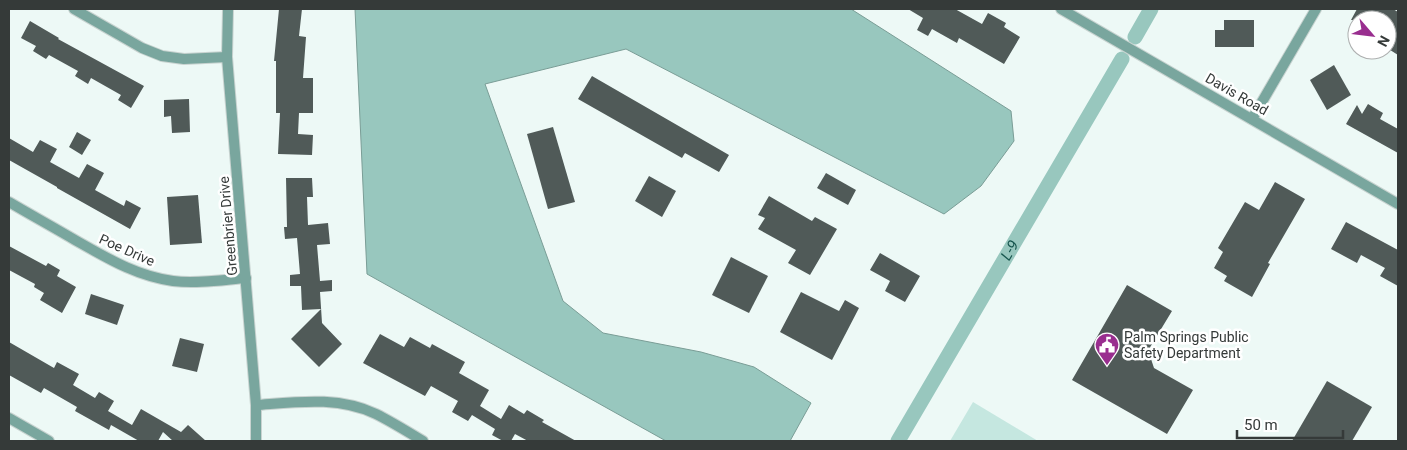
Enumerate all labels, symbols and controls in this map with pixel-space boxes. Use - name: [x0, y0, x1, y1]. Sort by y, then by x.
- north arrow: [1347, 10, 1397, 60]
- text: N: [1374, 33, 1393, 49]
- street label: Davis Road: [1203, 70, 1271, 118]
- street label: Greenbrier Drive: [216, 176, 240, 276]
- street label: Poe Drive: [97, 231, 157, 269]
- water label: L-9: [997, 237, 1023, 264]
- place label: Palm Springs Public Safety Department: [1124, 329, 1249, 361]
- public building icon: Palm Springs Public Safety Department: [1094, 332, 1120, 366]
- scale bar: [1237, 408, 1343, 440]
- text: 50 m: [1244, 416, 1278, 434]

